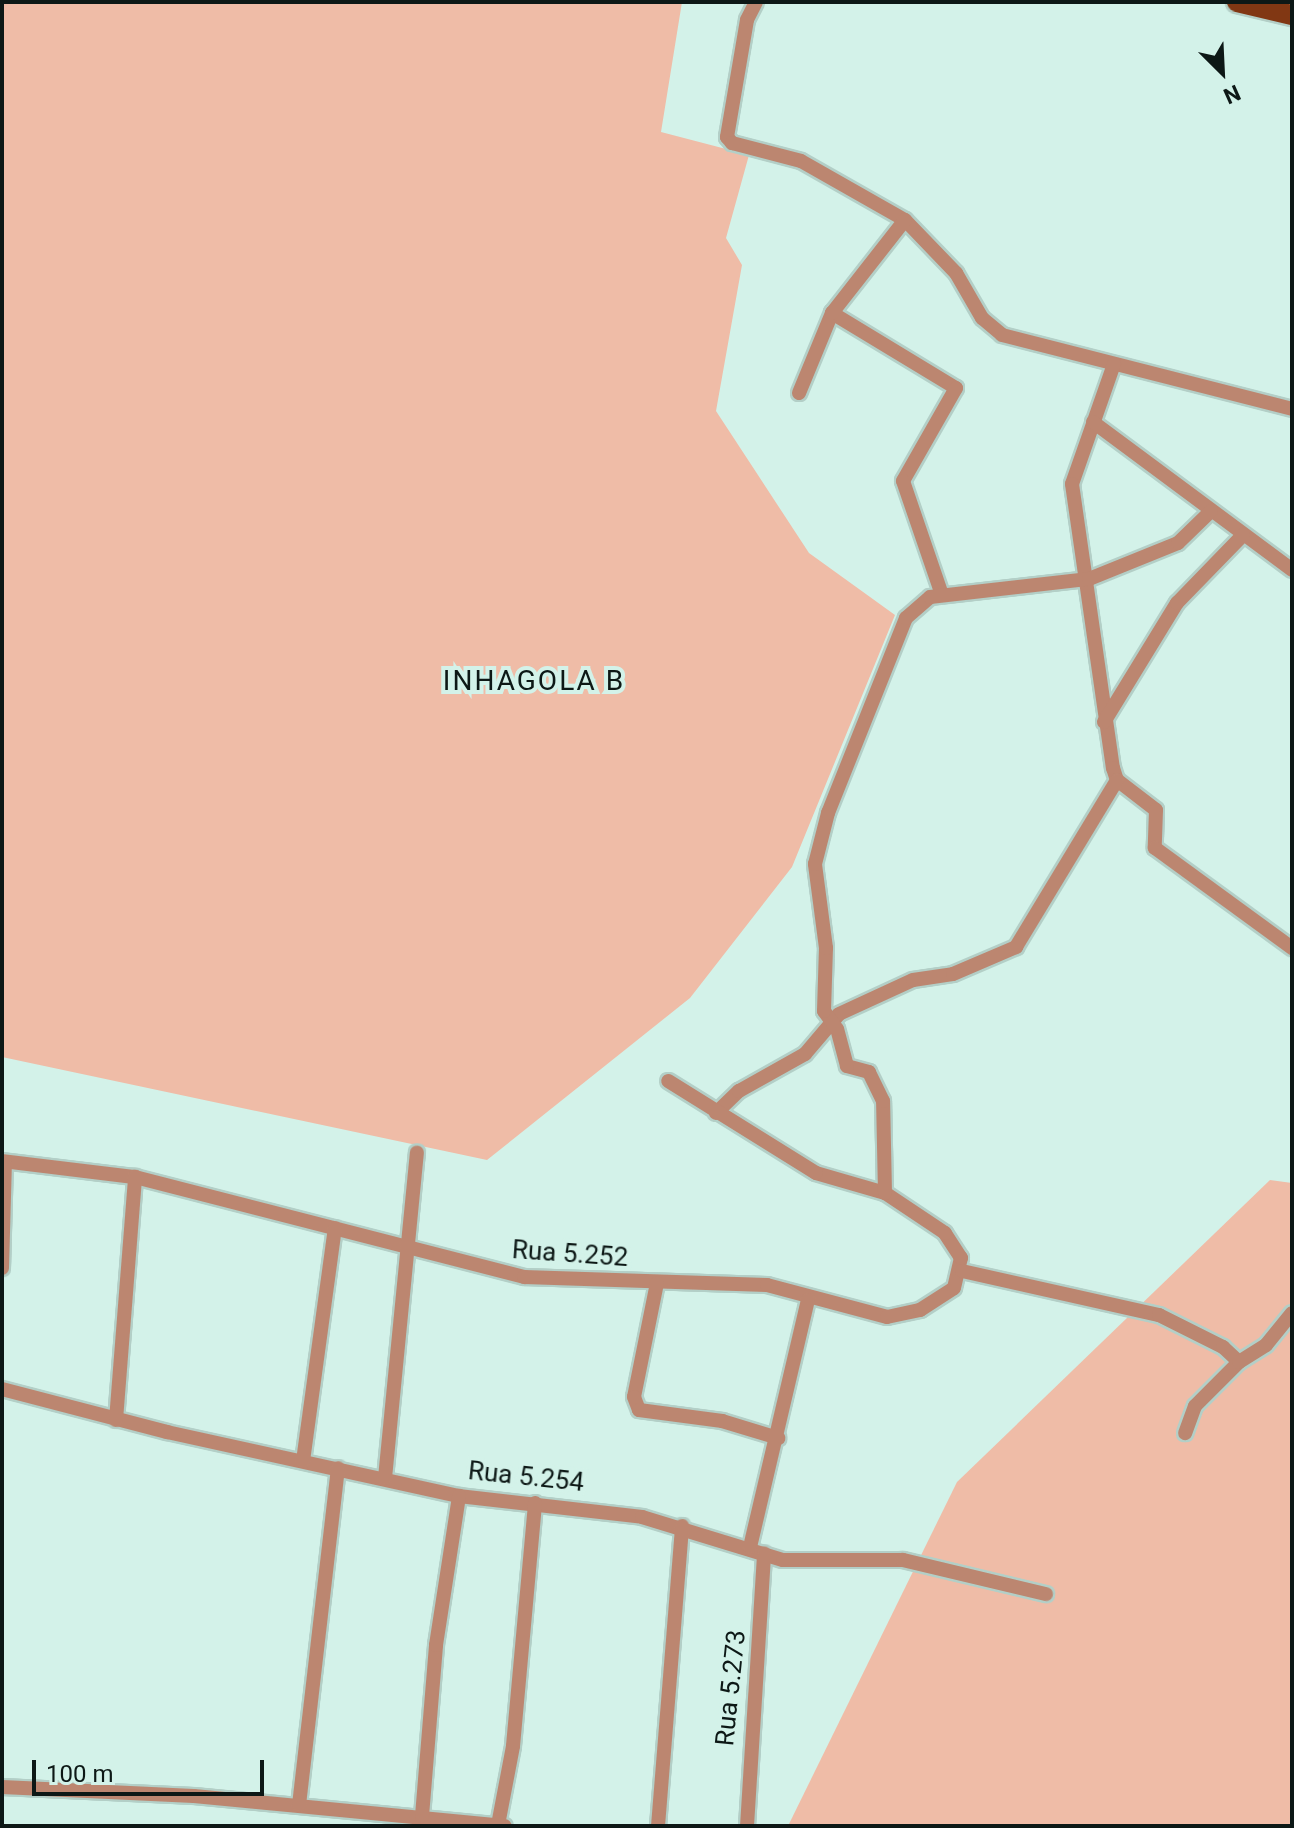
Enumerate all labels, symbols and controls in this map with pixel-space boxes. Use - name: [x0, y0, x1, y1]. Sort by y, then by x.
- north arrow: [1182, 32, 1262, 112]
- text: N: [1220, 80, 1244, 109]
- district label: INHAGOLA B: [443, 664, 625, 698]
- street label: Rua 5.252: [511, 1234, 629, 1274]
- street label: Rua 5.254: [467, 1455, 585, 1499]
- street label: Rua 5.273: [709, 1629, 753, 1747]
- scale bar: [36, 1744, 268, 1794]
- text: 100 m: [46, 1760, 113, 1788]

